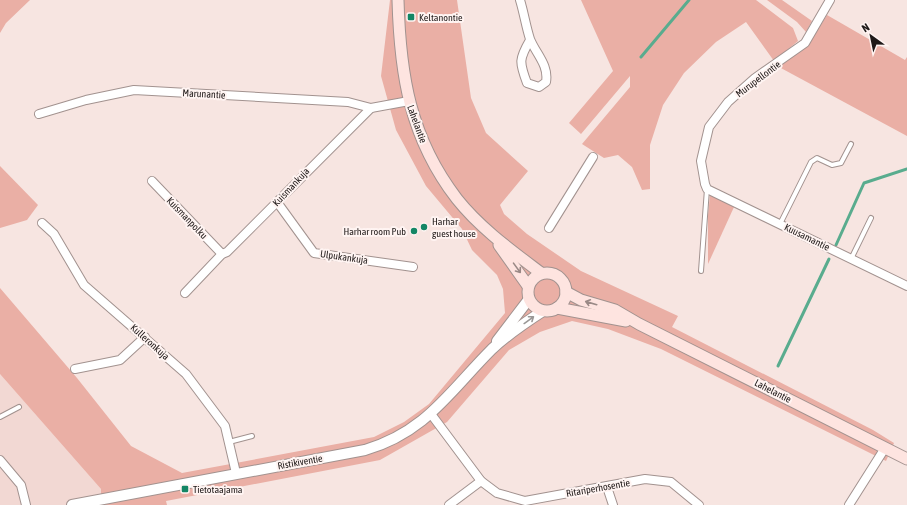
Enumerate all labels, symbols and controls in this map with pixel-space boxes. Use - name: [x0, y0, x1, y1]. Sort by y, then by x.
- marker: Keltanontie: [406, 12, 416, 22]
- place label: Keltanontie: [419, 12, 463, 23]
- north arrow: [851, 16, 891, 56]
- text: N: [860, 21, 872, 34]
- street label: Murupellontie: [734, 58, 783, 99]
- street label: Marunantie: [182, 87, 226, 101]
- street label: Lahelantie: [405, 103, 429, 145]
- street label: Kuismankuja: [270, 165, 312, 208]
- street label: Kuismanpolku: [164, 195, 210, 241]
- place label: Harhar guest house: [432, 216, 476, 239]
- street label: Kuusamantie: [783, 221, 832, 253]
- marker: Harhar guest house: [419, 222, 429, 232]
- place label: Harhar room Pub: [343, 226, 406, 237]
- marker: Harhar room Pub: [409, 226, 419, 236]
- street label: Ulpukankuja: [319, 248, 369, 266]
- one-way arrow: [513, 262, 521, 273]
- one-way arrow: [584, 299, 597, 306]
- one-way arrow: [523, 316, 534, 325]
- street label: Kulleronkuja: [128, 322, 172, 362]
- street label: Lahelantie: [753, 377, 794, 405]
- street label: Ristikiventie: [277, 453, 324, 471]
- street label: Ritariperhosentie: [565, 477, 631, 499]
- marker: Tietotaajama: [180, 484, 190, 494]
- place label: Tietotaajama: [193, 484, 243, 495]

